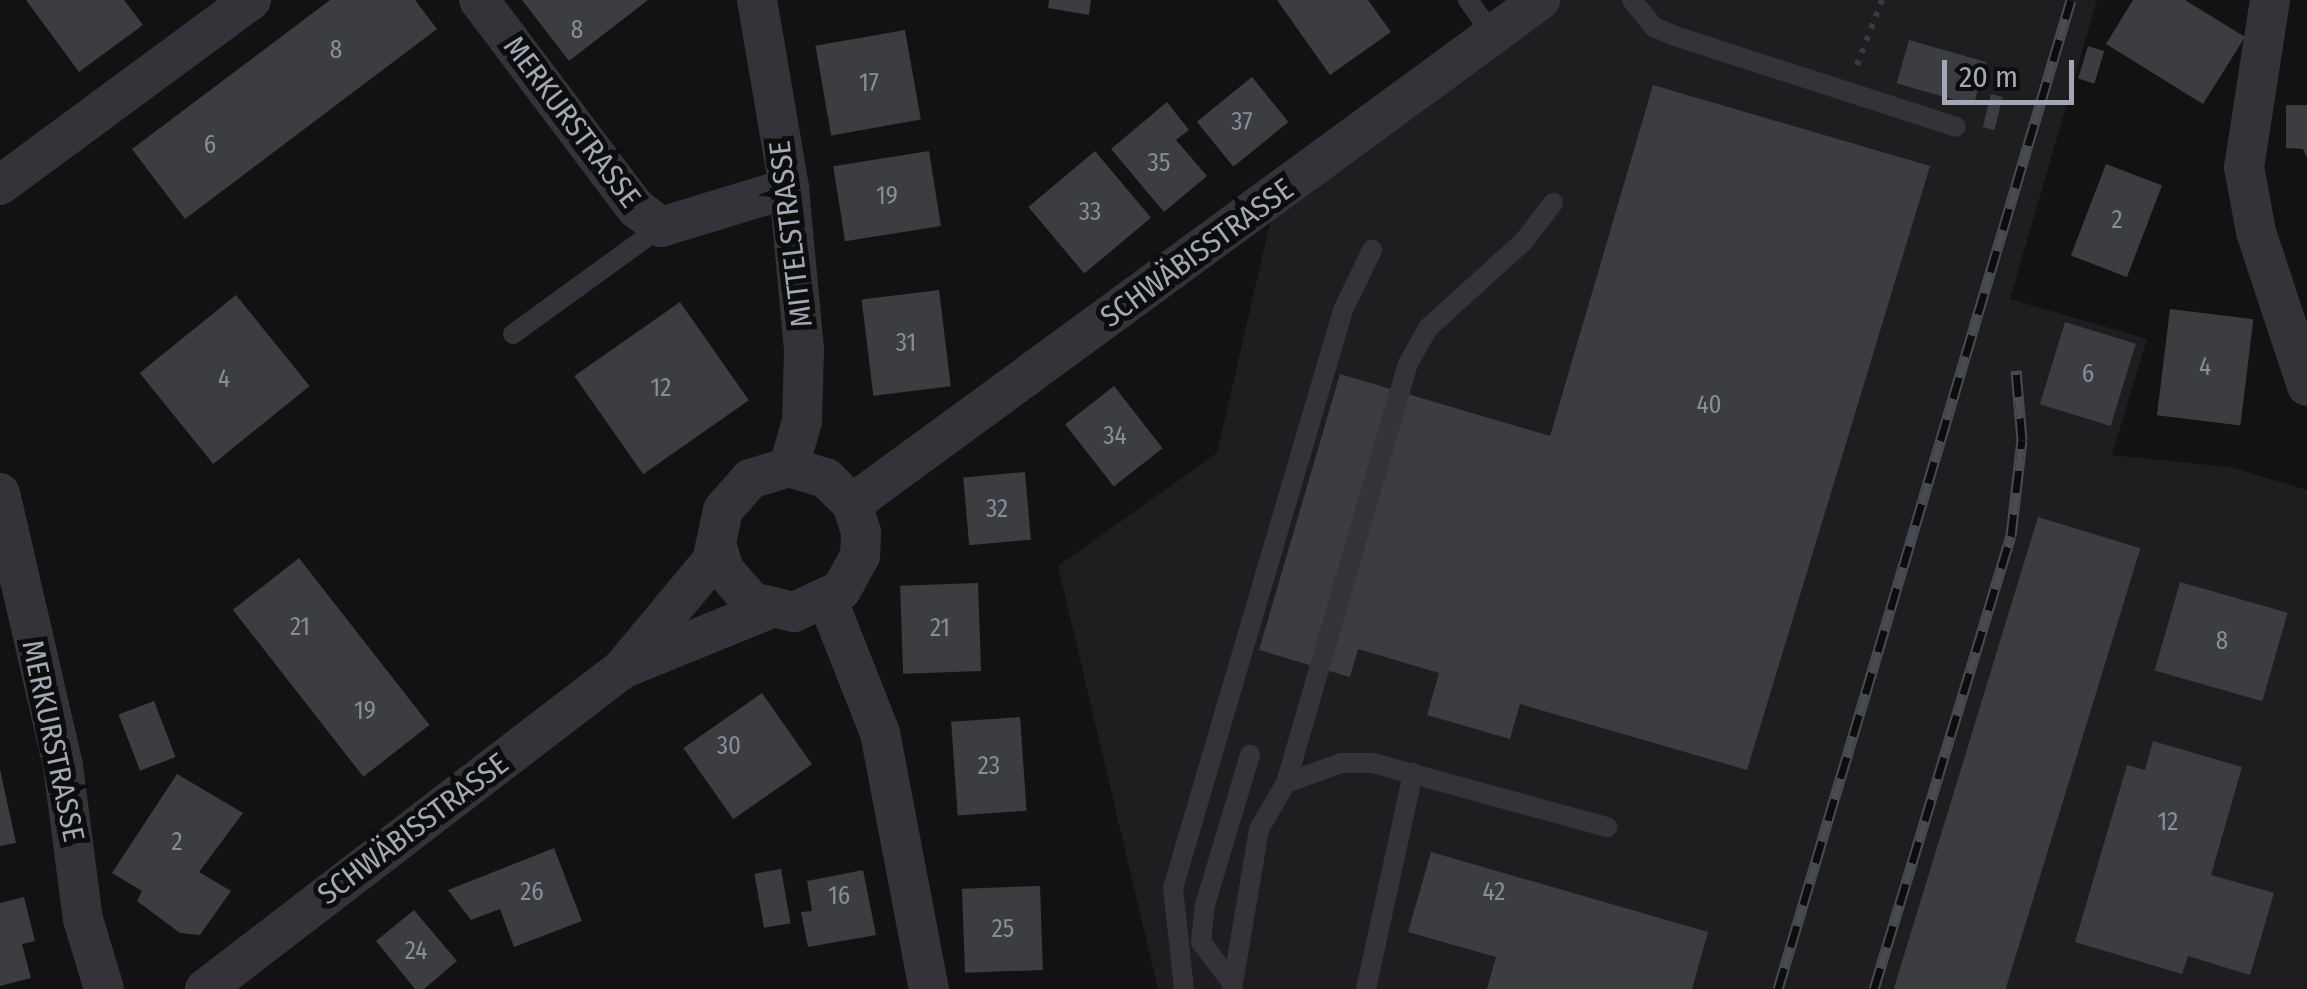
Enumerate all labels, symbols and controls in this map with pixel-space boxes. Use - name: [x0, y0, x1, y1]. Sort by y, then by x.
- house number: 8: [571, 15, 583, 45]
- street label: MERKURSTRASSE: [496, 29, 648, 215]
- house number: 8: [330, 35, 342, 65]
- scale bar: [1947, 40, 2080, 102]
- text: 20 m: [1959, 59, 2018, 95]
- house number: 17: [859, 68, 879, 98]
- house number: 37: [1231, 107, 1253, 137]
- house number: 6: [204, 130, 216, 160]
- street label: MITTELSTRASSE: [762, 139, 820, 329]
- house number: 35: [1148, 148, 1170, 178]
- street label: SCHWÄBISSTRASSE: [1094, 171, 1300, 335]
- house number: 19: [876, 181, 898, 211]
- house number: 33: [1079, 197, 1101, 227]
- house number: 2: [2111, 205, 2123, 235]
- house number: 31: [896, 328, 916, 358]
- house number: 4: [2199, 352, 2211, 382]
- house number: 6: [2082, 359, 2094, 389]
- house number: 4: [218, 364, 230, 394]
- house number: 12: [651, 373, 671, 403]
- house number: 40: [1696, 390, 1722, 420]
- house number: 34: [1103, 421, 1127, 451]
- house number: 32: [986, 494, 1008, 524]
- house number: 21: [290, 612, 310, 642]
- house number: 21: [930, 613, 950, 643]
- house number: 8: [2216, 626, 2228, 656]
- street label: MERKURSTRASSE: [14, 637, 92, 845]
- house number: 19: [354, 696, 376, 726]
- house number: 30: [717, 731, 741, 761]
- street label: SCHWÄBISSTRASSE: [311, 746, 515, 912]
- house number: 23: [978, 751, 1000, 781]
- house number: 12: [2158, 807, 2178, 837]
- house number: 2: [171, 827, 183, 857]
- house number: 26: [520, 877, 544, 907]
- house number: 42: [1483, 877, 1505, 907]
- house number: 16: [828, 881, 850, 911]
- house number: 25: [992, 914, 1014, 944]
- house number: 24: [405, 936, 427, 966]

